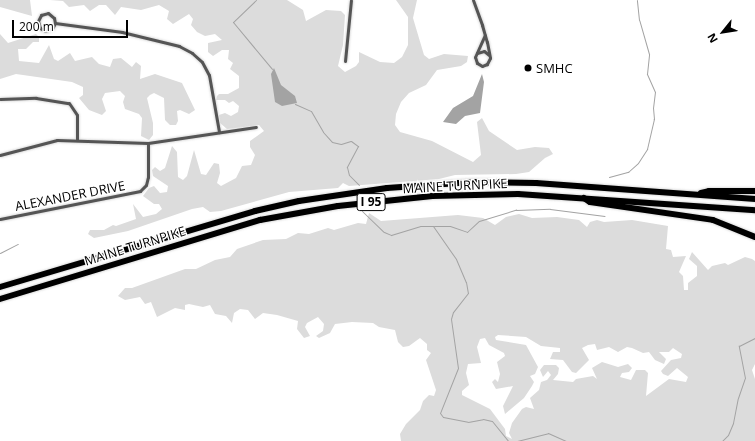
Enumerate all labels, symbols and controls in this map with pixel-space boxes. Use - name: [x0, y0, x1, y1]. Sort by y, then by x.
- scale bar: [14, 12, 130, 38]
- north arrow: [703, 12, 743, 52]
- text: 200 m: [19, 18, 54, 35]
- text: N: [703, 31, 721, 46]
- place label: SMHC: [536, 60, 573, 76]
- marker: SMHC: [523, 63, 533, 73]
- street label: MAINE TURNPIKE: [402, 175, 508, 197]
- street label: ALEXANDER DRIVE: [14, 178, 126, 214]
- road number: I 95: [356, 192, 386, 212]
- street label: MAINE TURNPIKE: [83, 223, 187, 269]

